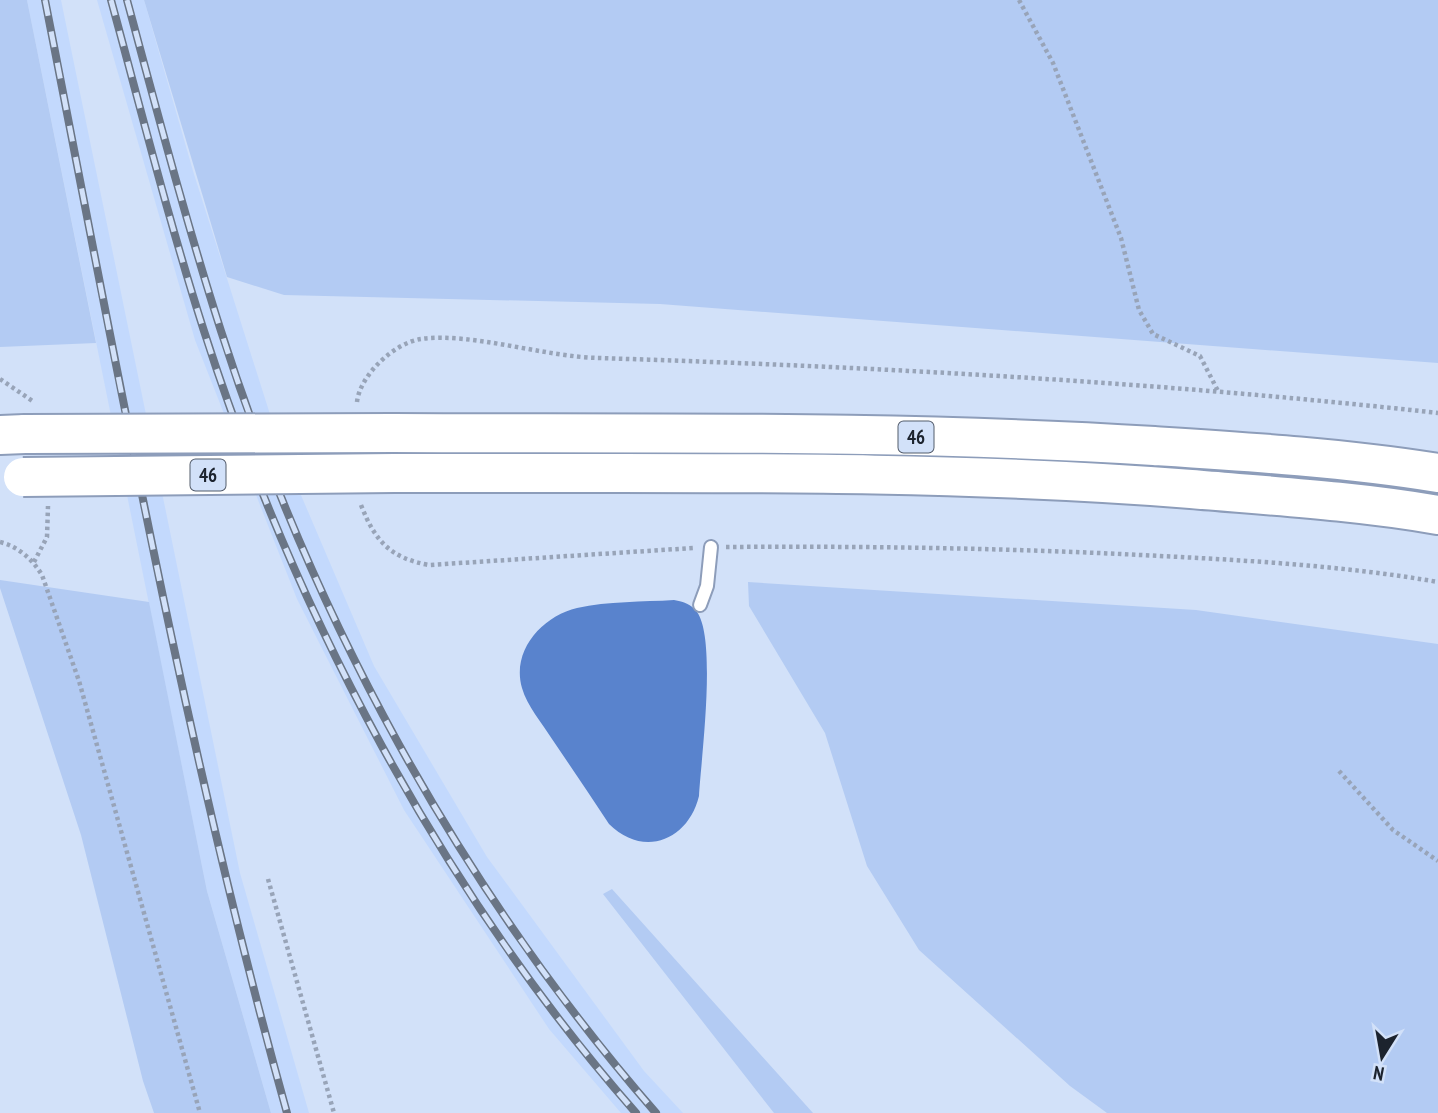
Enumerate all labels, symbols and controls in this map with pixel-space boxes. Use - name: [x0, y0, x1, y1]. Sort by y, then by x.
- road number: 46: [898, 422, 934, 452]
- road number: 46: [190, 460, 226, 490]
- north arrow: [1347, 1022, 1417, 1092]
- text: N: [1371, 1061, 1386, 1086]

